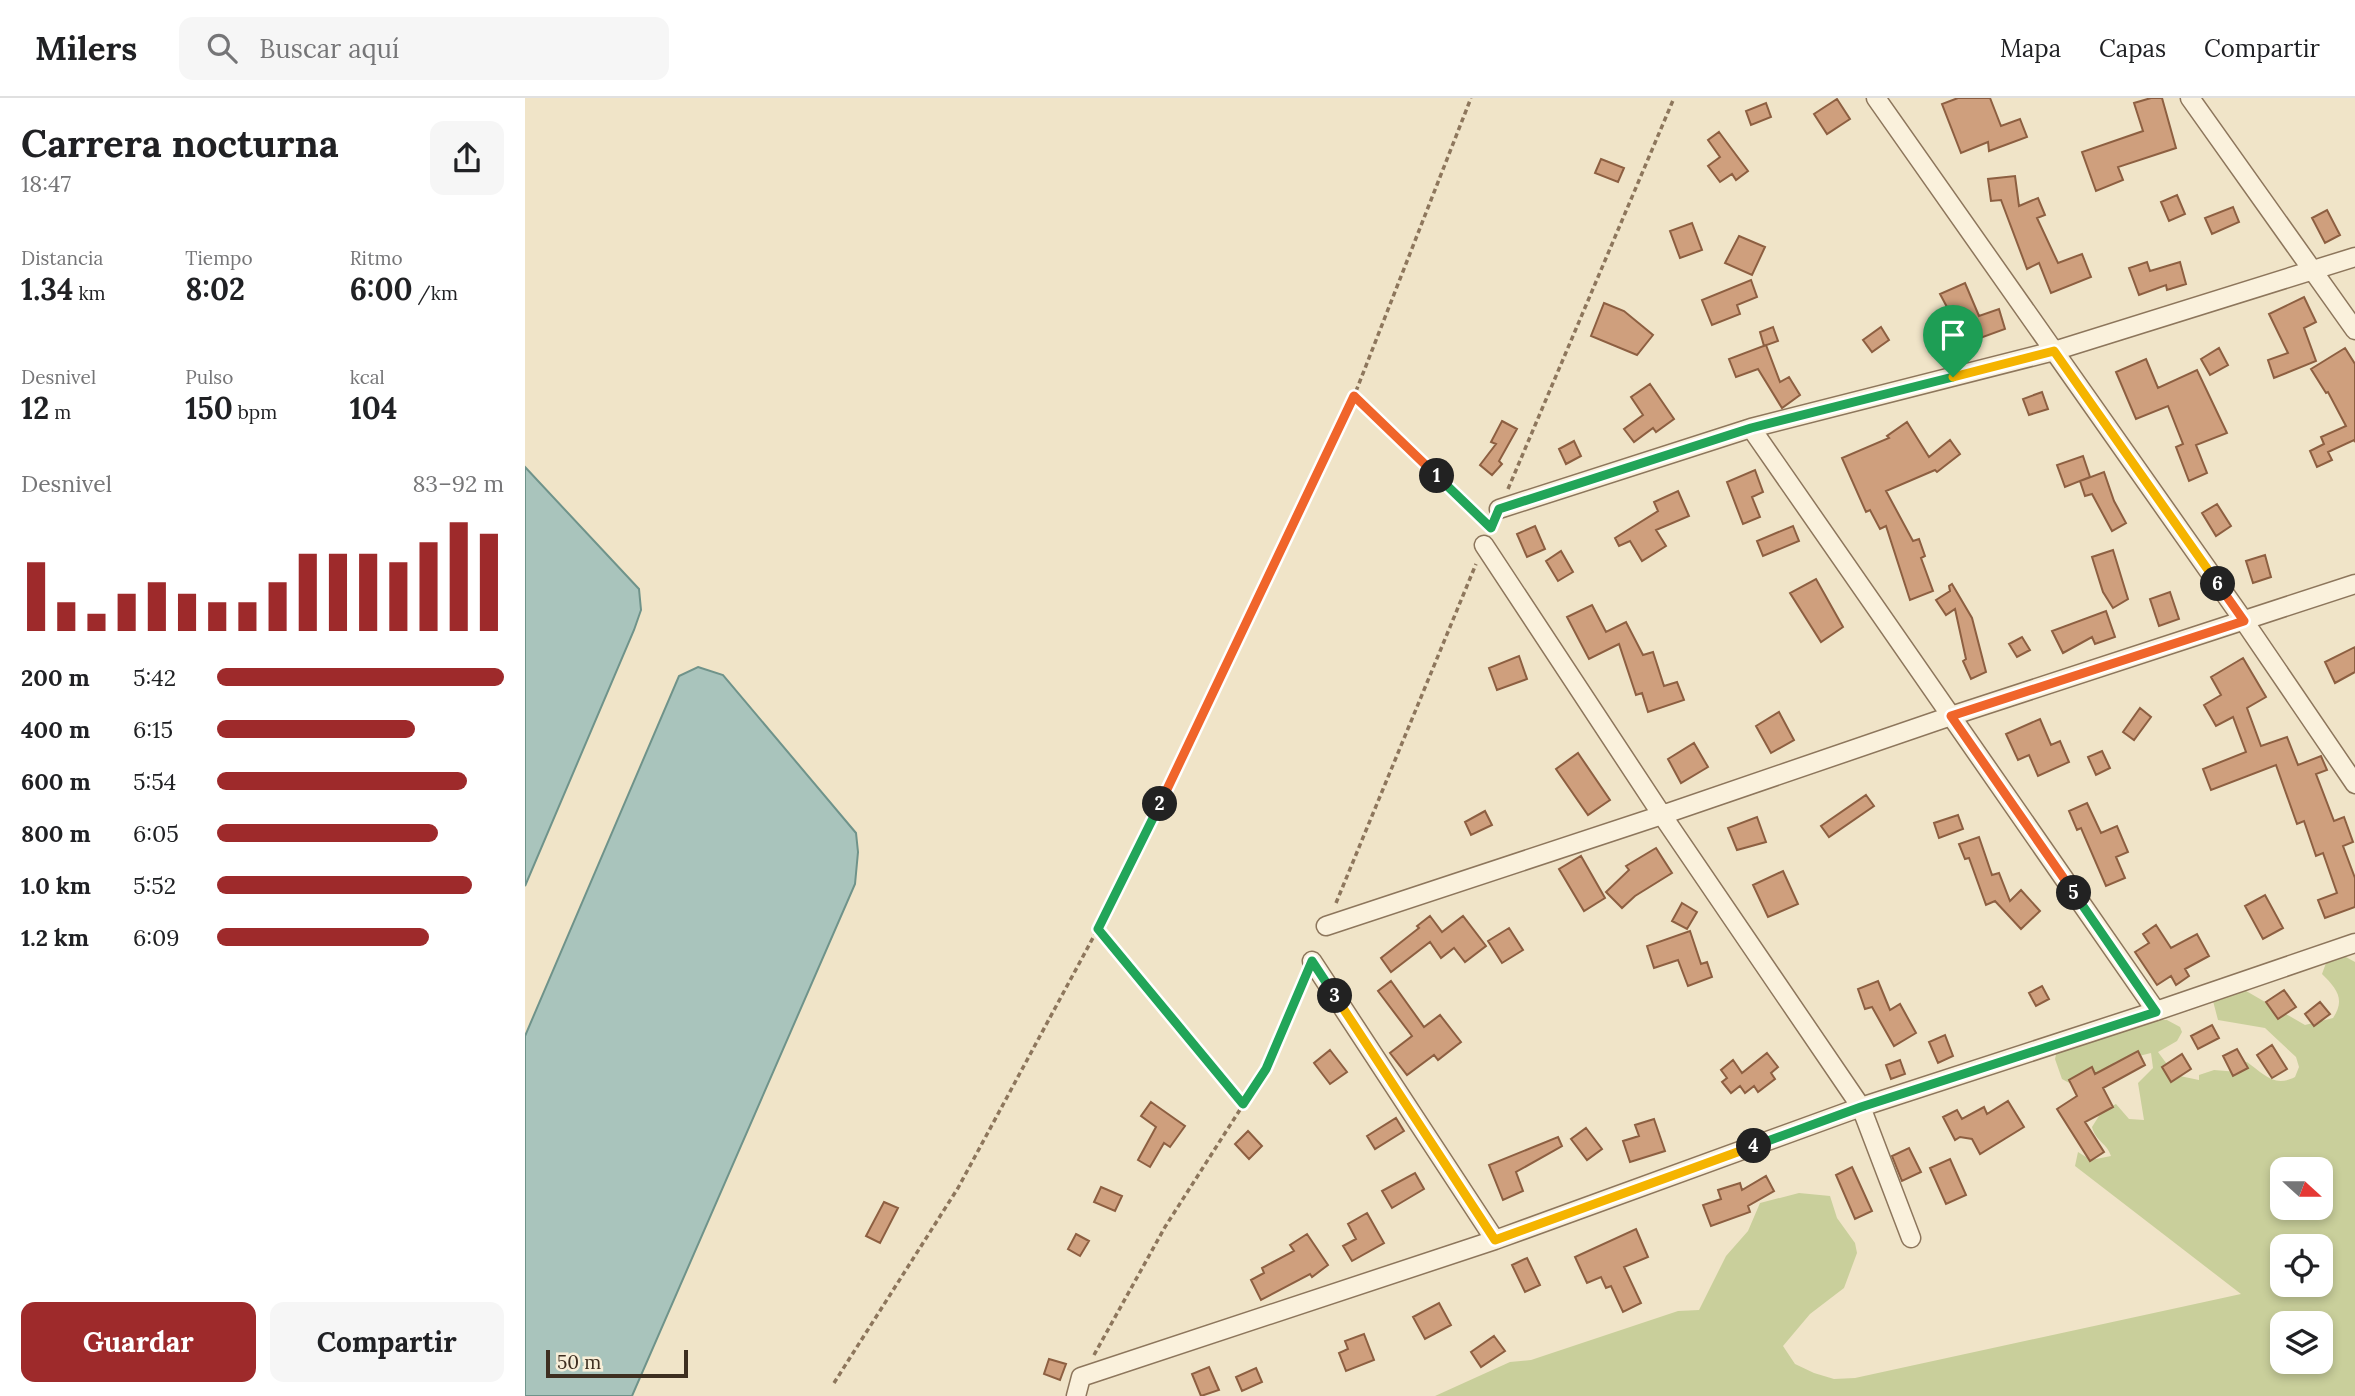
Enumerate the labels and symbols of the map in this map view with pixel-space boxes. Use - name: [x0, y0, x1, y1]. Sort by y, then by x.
- pin: [1923, 305, 1983, 377]
- pin: 1: [1419, 458, 1455, 494]
- pin: 6: [2201, 566, 2235, 602]
- pin: 2: [1143, 786, 1177, 822]
- pin: 5: [2057, 876, 2091, 910]
- pin: 3: [1317, 978, 1353, 1014]
- pin: 4: [1737, 1128, 1771, 1164]
- north arrow: [2270, 1157, 2333, 1220]
- scale bar: [546, 1347, 688, 1379]

